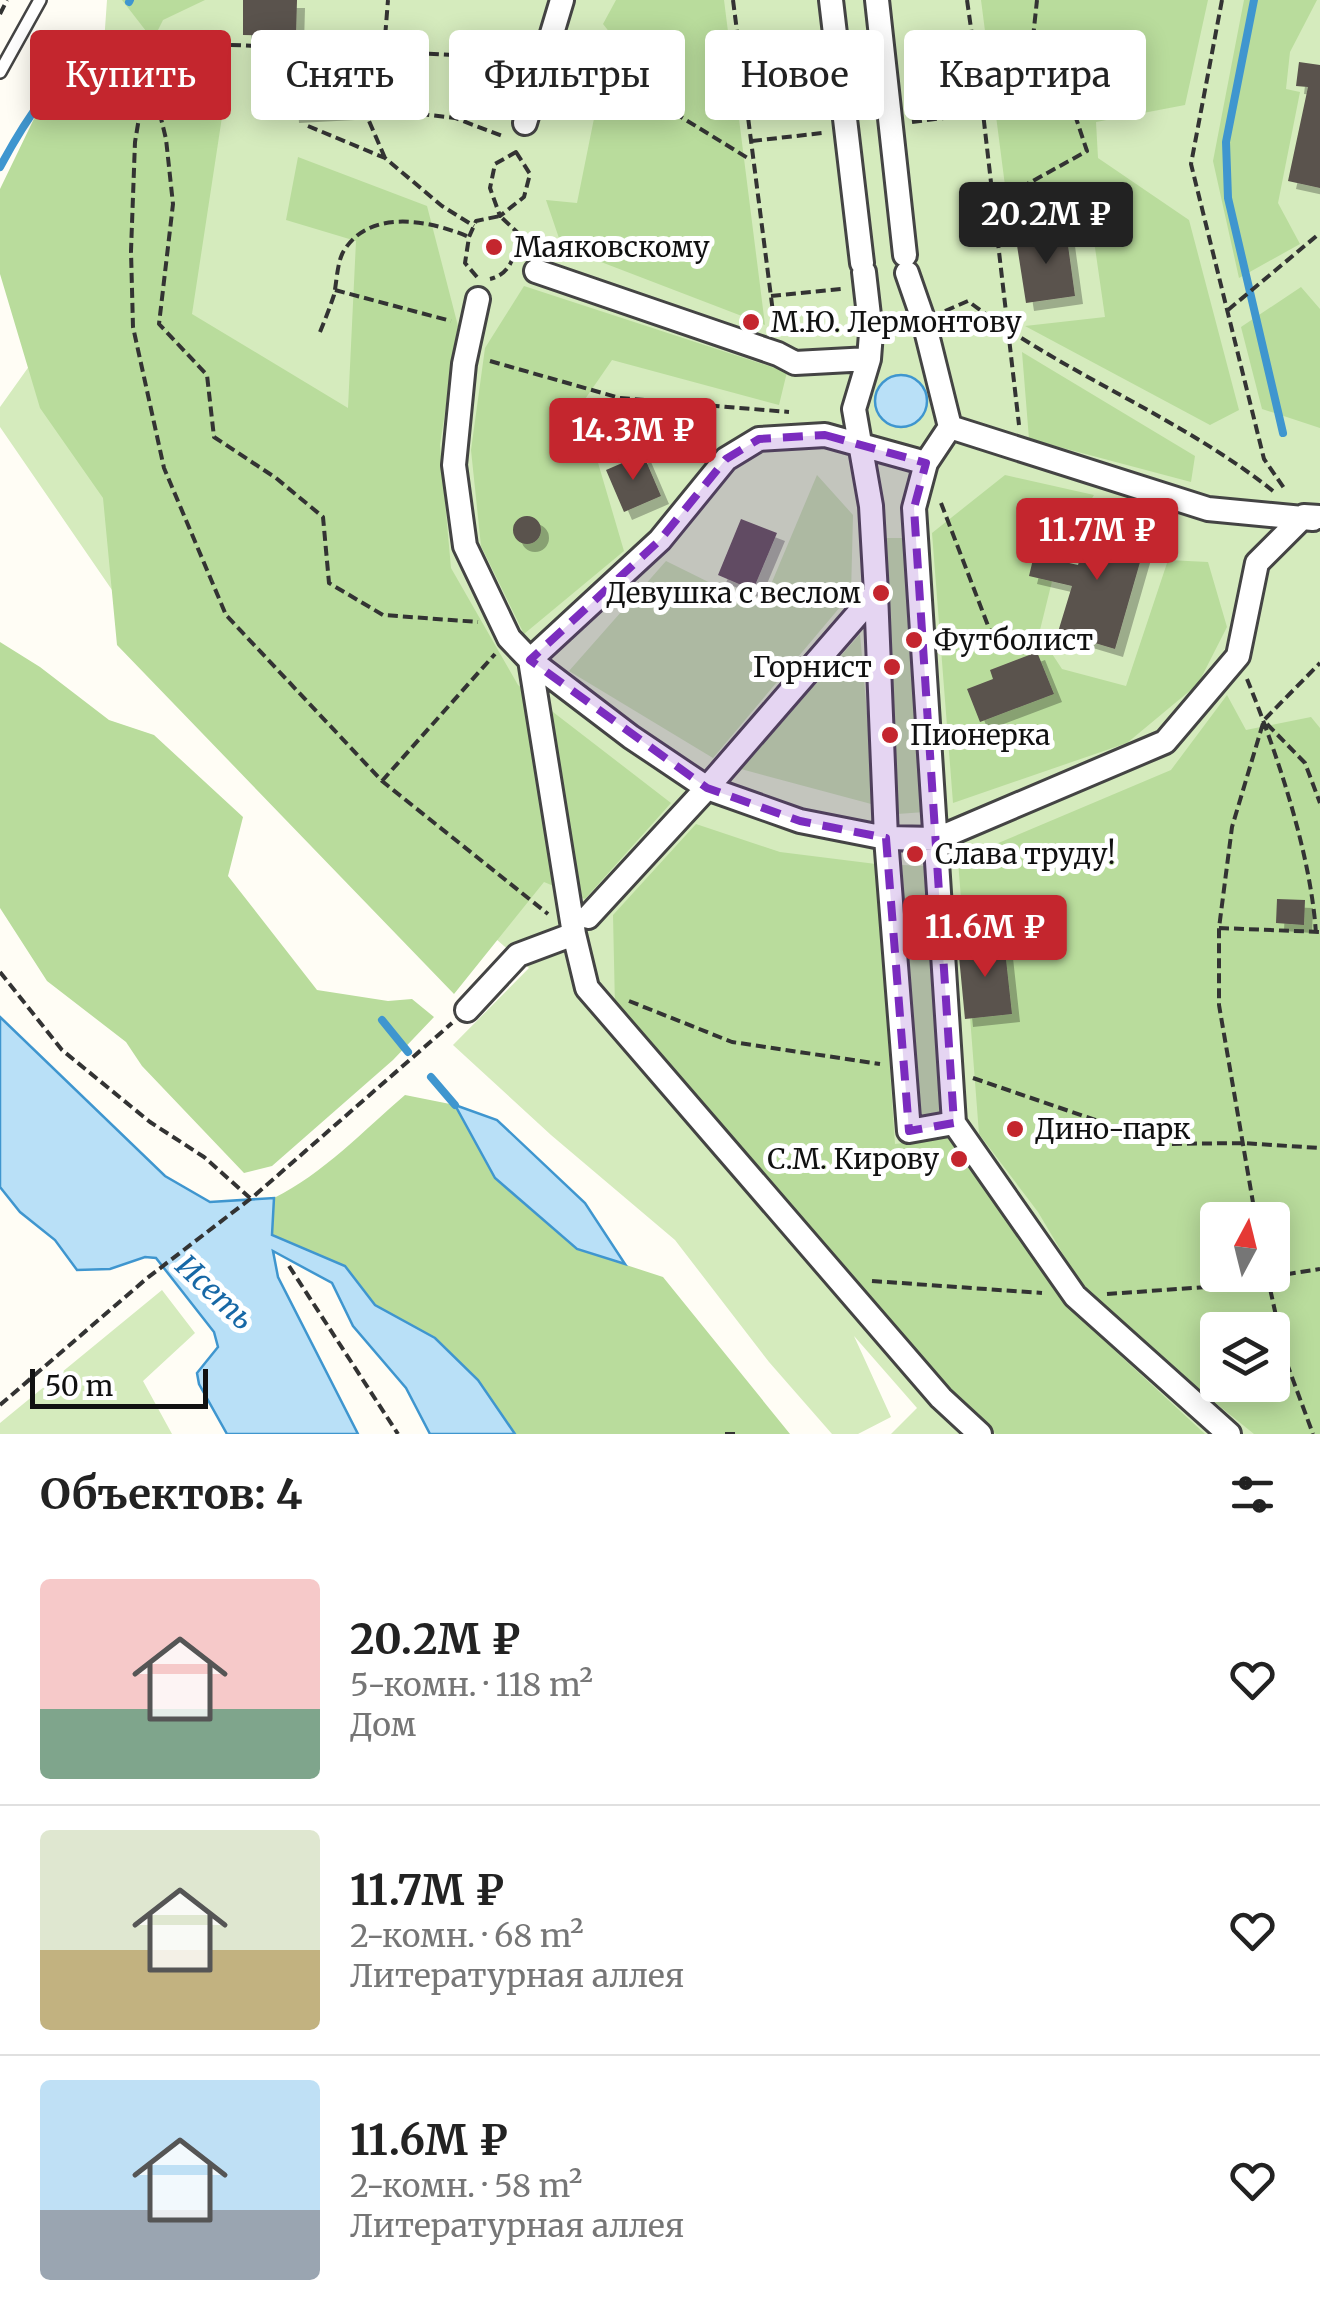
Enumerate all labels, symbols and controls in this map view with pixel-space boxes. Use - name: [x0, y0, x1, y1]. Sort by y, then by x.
- chip: Купить: [30, 30, 231, 120]
- chip: Снять: [251, 30, 429, 120]
- chip: Фильтры: [449, 30, 685, 120]
- chip: Новое: [705, 30, 884, 120]
- chip: Квартира: [904, 30, 1146, 120]
- pin: 20.2M ₽: [954, 182, 1138, 267]
- text: 20.2M ₽: [981, 194, 1111, 234]
- place label: Маяковскому: [514, 229, 710, 265]
- marker: Маяковскому: [483, 236, 505, 258]
- place label: М.Ю. Лермонтову: [771, 304, 1022, 340]
- marker: М.Ю. Лермонтову: [740, 311, 762, 333]
- pin: 14.3M ₽: [541, 398, 725, 483]
- text: 14.3M ₽: [571, 410, 695, 450]
- pin: 11.7M ₽: [1005, 498, 1189, 583]
- text: 11.7M ₽: [1038, 510, 1156, 550]
- place label: Девушка с веслом: [606, 575, 861, 611]
- marker: Девушка с веслом: [870, 582, 892, 604]
- place label: Футболист: [934, 622, 1093, 658]
- marker: Футболист: [903, 629, 925, 651]
- place label: Горнист: [753, 649, 872, 685]
- marker: Горнист: [881, 656, 903, 678]
- place label: Пионерка: [910, 717, 1050, 753]
- marker: Пионерка: [879, 724, 901, 746]
- place label: Слава труду!: [935, 836, 1115, 872]
- marker: Слава труду!: [904, 843, 926, 865]
- pin: 11.6M ₽: [893, 895, 1077, 980]
- text: 11.6M ₽: [925, 907, 1045, 947]
- place label: Дино-парк: [1035, 1111, 1191, 1147]
- marker: Дино-парк: [1004, 1118, 1026, 1140]
- place label: С.М. Кирову: [767, 1141, 940, 1177]
- marker: С.М. Кирову: [948, 1148, 970, 1170]
- north arrow: [1200, 1202, 1290, 1292]
- map controls: [1200, 1202, 1290, 1402]
- water label: Исеть: [168, 1246, 262, 1338]
- button: layers: [1200, 1312, 1290, 1402]
- scale bar: [30, 1364, 208, 1408]
- text: 50 m: [45, 1368, 113, 1404]
- icon: filters: [1225, 1467, 1280, 1522]
- text: Объектов: 4: [40, 1468, 303, 1520]
- text: 20.2M ₽: [350, 1613, 521, 1665]
- icon: home: [120, 1619, 240, 1739]
- icon: heart: [1225, 1652, 1280, 1707]
- text: 5-комн. · 118 m²: [350, 1665, 593, 1705]
- text: Дом: [350, 1705, 416, 1745]
- text: 11.7M ₽: [350, 1864, 504, 1916]
- icon: home: [120, 1870, 240, 1990]
- icon: heart: [1225, 1903, 1280, 1958]
- text: 2-комн. · 68 m²: [350, 1916, 584, 1956]
- text: Литературная аллея: [350, 1956, 684, 1996]
- text: 11.6M ₽: [350, 2114, 508, 2166]
- icon: home: [120, 2120, 240, 2240]
- icon: heart: [1225, 2153, 1280, 2208]
- text: 2-комн. · 58 m²: [350, 2166, 583, 2206]
- text: Литературная аллея: [350, 2206, 684, 2246]

